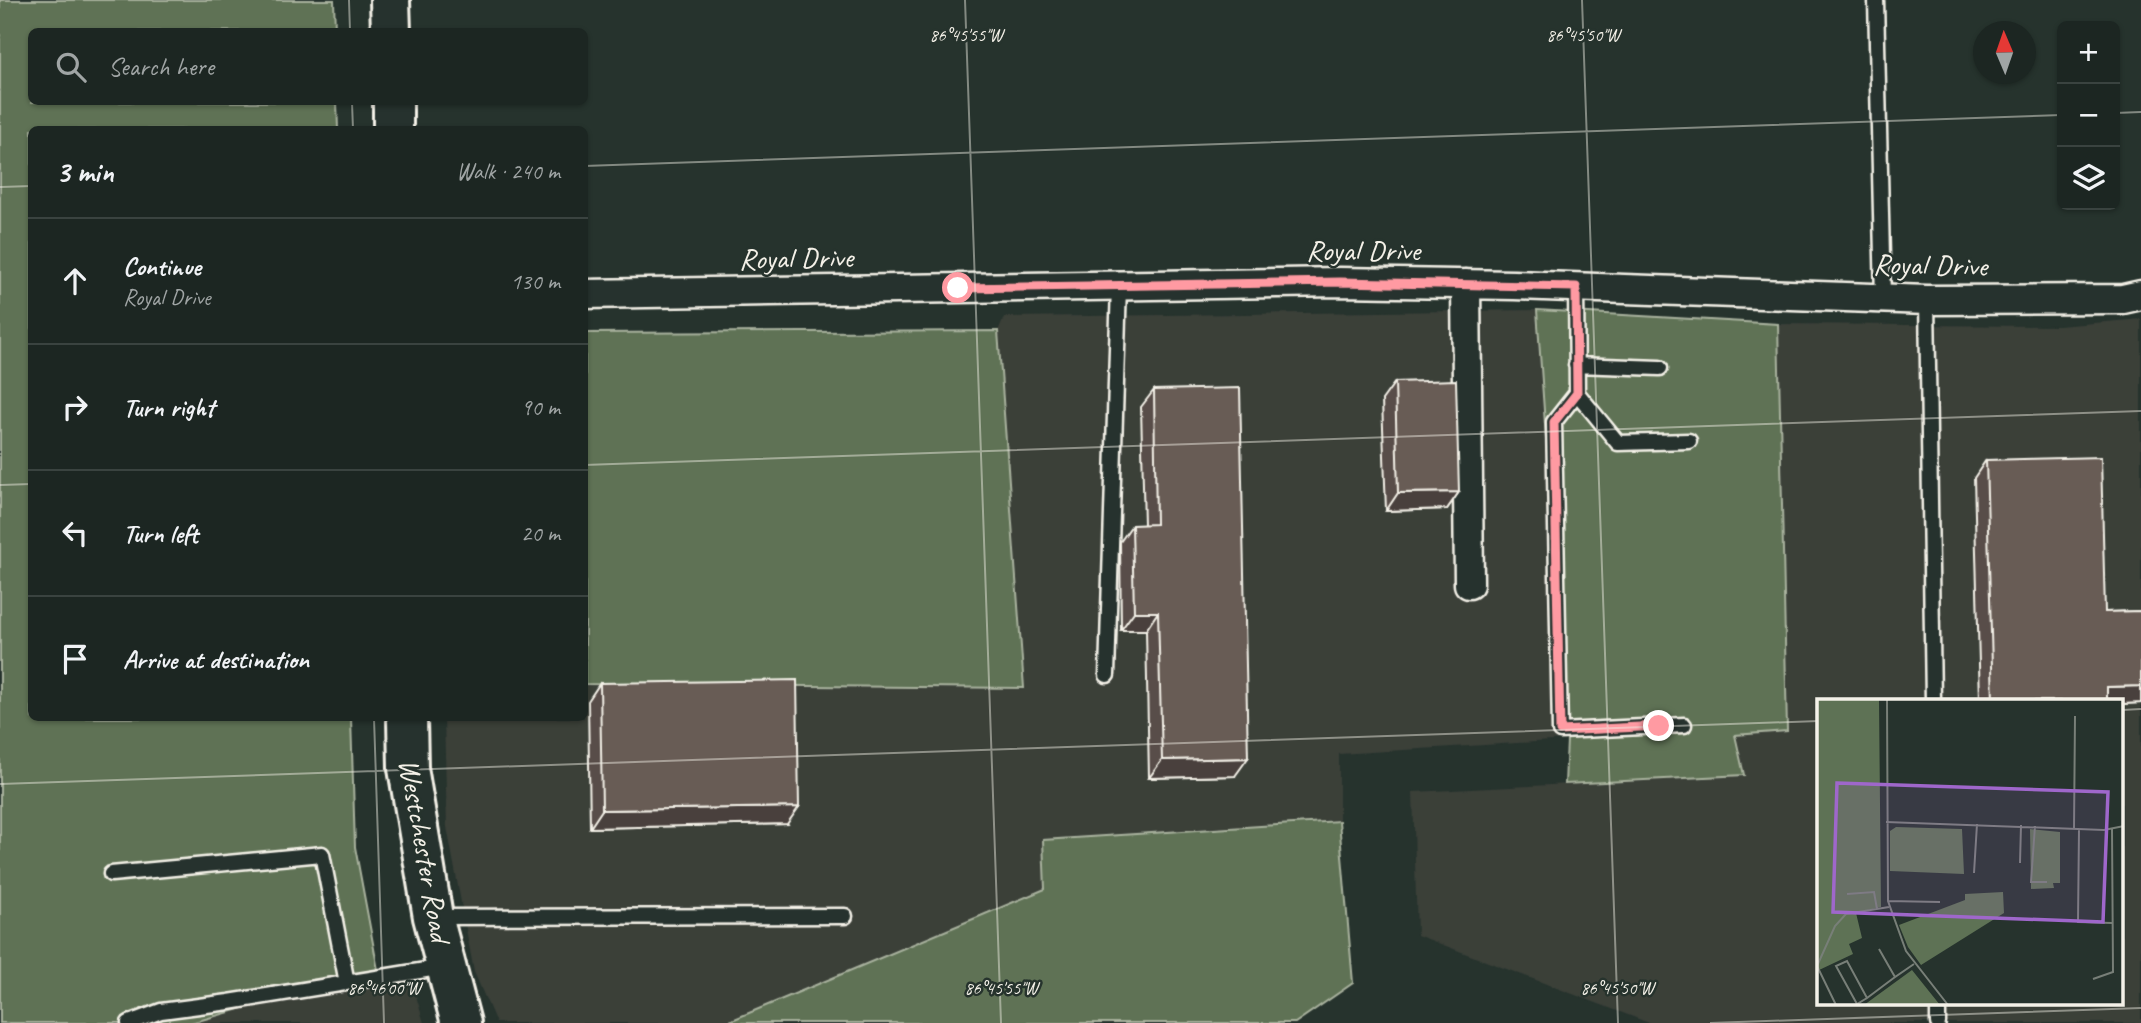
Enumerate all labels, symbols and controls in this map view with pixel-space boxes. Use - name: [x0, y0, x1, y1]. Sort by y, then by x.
- north arrow: [1973, 21, 2036, 84]
- map controls: [2057, 21, 2120, 210]
- button: +: [2057, 21, 2120, 84]
- text: 86°45'55"W: [929, 24, 1006, 46]
- text: 86°45'50"W: [1546, 24, 1623, 46]
- search box: [28, 28, 588, 105]
- icon: search: [52, 48, 90, 86]
- text: Search here: [108, 50, 214, 83]
- button: −: [2057, 84, 2120, 147]
- button: layers: [2057, 147, 2120, 210]
- text: 3 min: [56, 153, 113, 191]
- text: Walk · 240 m: [456, 157, 560, 186]
- street label: Royal Drive: [1306, 231, 1422, 269]
- street label: Royal Drive: [739, 238, 856, 278]
- street label: Royal Drive: [1873, 245, 1990, 285]
- text: Continue: [123, 250, 201, 283]
- icon: ahead: [56, 262, 94, 300]
- text: 130 m: [511, 267, 560, 296]
- route start: [942, 272, 973, 303]
- text: Royal Drive: [123, 283, 211, 312]
- icon: right: [56, 388, 94, 426]
- text: Turn right: [123, 391, 214, 424]
- text: 90 m: [521, 393, 560, 422]
- icon: left: [56, 514, 94, 552]
- text: Turn left: [123, 517, 198, 550]
- text: 20 m: [521, 519, 560, 548]
- icon: arrive: [56, 640, 94, 678]
- text: Arrive at destination: [123, 643, 309, 676]
- inset map: [1817, 699, 2124, 1006]
- route end: [1643, 710, 1674, 741]
- street label: Westchester Road: [390, 756, 460, 948]
- text: 86°46'00"W: [347, 977, 424, 999]
- text: 86°45'55"W: [964, 977, 1041, 999]
- text: 86°45'50"W: [1580, 977, 1657, 999]

